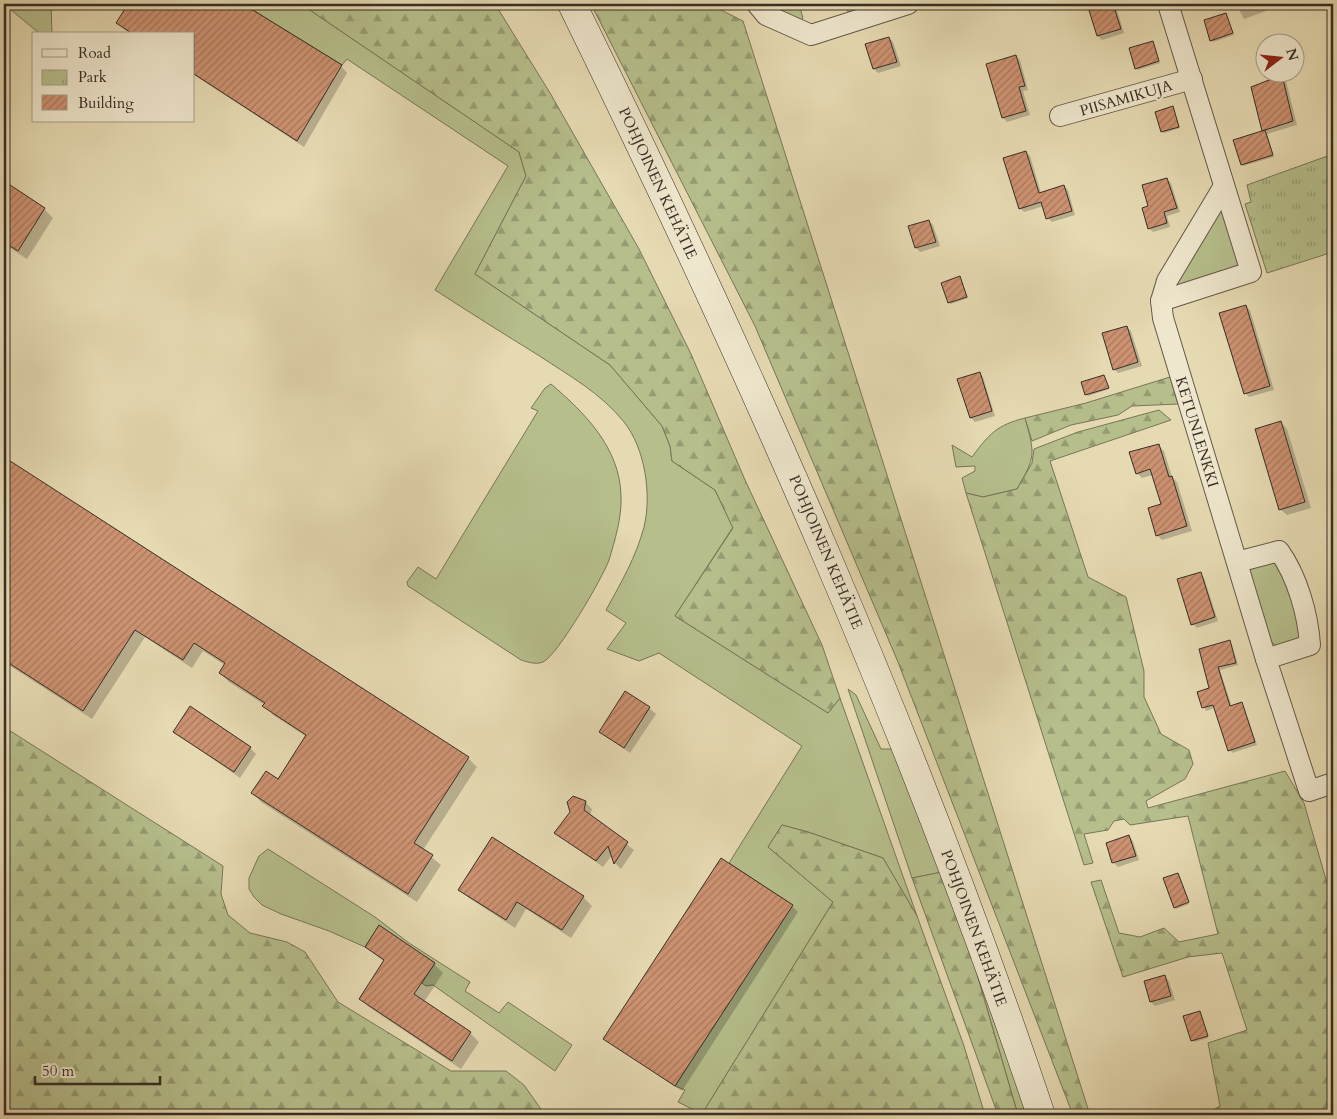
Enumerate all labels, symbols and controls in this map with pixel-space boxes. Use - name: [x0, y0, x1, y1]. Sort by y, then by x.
- legend: [32, 32, 195, 122]
- north arrow: [1254, 32, 1304, 82]
- text: Road: [78, 43, 111, 63]
- text: N: [1281, 46, 1303, 63]
- text: Park: [78, 67, 107, 87]
- street label: PIISAMIKUJA: [1077, 75, 1175, 121]
- text: Building: [78, 93, 134, 113]
- street label: POHJOINEN KEHÄTIE: [614, 104, 702, 262]
- street label: KETUNLENKKI: [1171, 374, 1223, 490]
- street label: POHJOINEN KEHÄTIE: [784, 472, 868, 632]
- street label: POHJOINEN KEHÄTIE: [936, 847, 1012, 1009]
- scale bar: [35, 1054, 160, 1086]
- text: 50 m: [42, 1061, 74, 1081]

